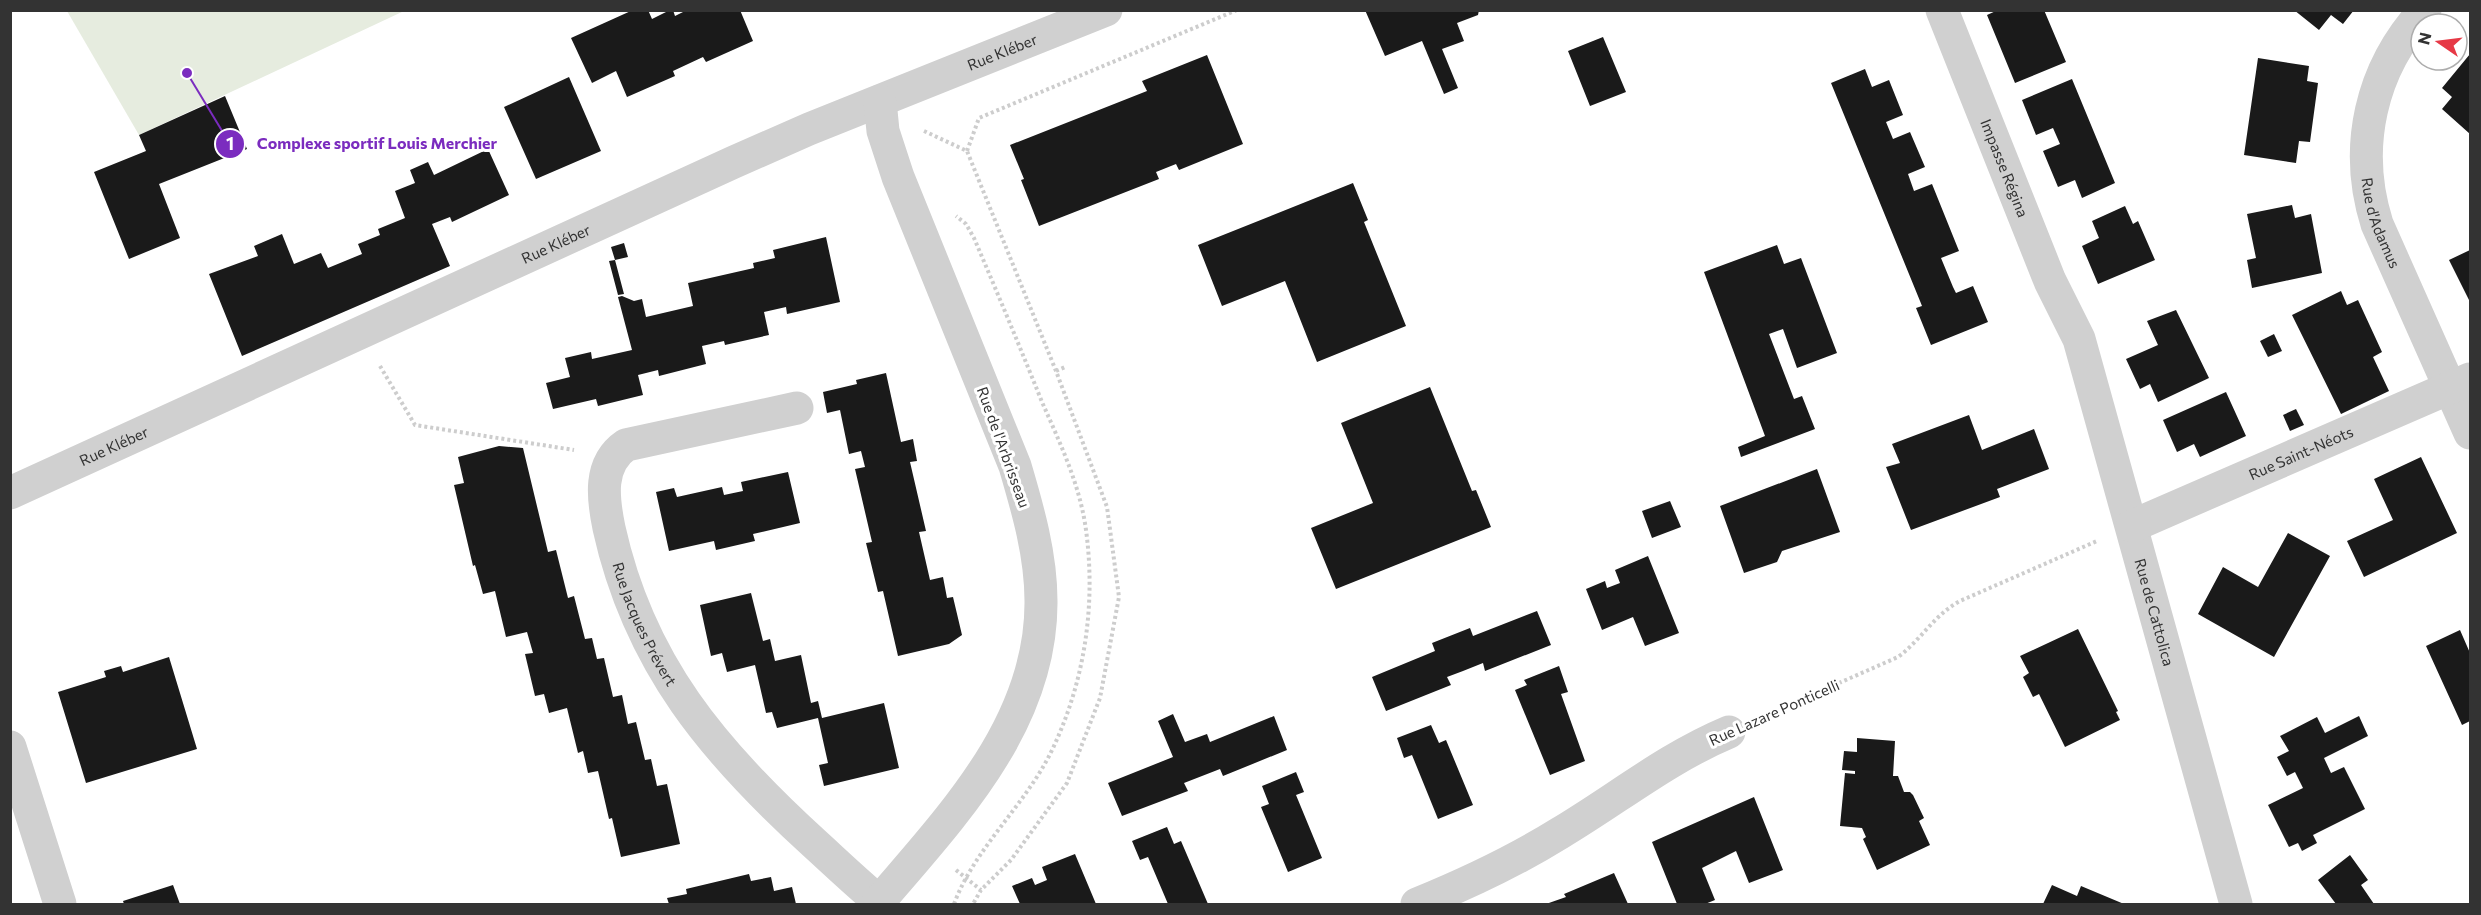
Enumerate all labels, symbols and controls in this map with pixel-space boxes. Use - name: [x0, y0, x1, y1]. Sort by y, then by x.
- north arrow: [2409, 12, 2469, 72]
- street label: Rue Kléber: [964, 30, 1040, 74]
- text: N: [2413, 30, 2435, 46]
- street label: Impasse Régina: [1977, 116, 2033, 220]
- callout: Complexe sportif Louis Merchier: [215, 127, 509, 161]
- text: 1: [226, 132, 234, 154]
- text: Complexe sportif Louis Merchier: [257, 133, 498, 152]
- street label: Rue d'Adamus: [2358, 176, 2405, 271]
- street label: Rue Kléber: [518, 220, 593, 267]
- street label: Rue de l'Arbrisseau: [974, 384, 1034, 510]
- street label: Rue Kléber: [76, 422, 151, 469]
- street label: Rue Saint-Néots: [2246, 422, 2356, 483]
- street label: Rue de Cattolica: [2131, 556, 2178, 668]
- street label: Rue Jacques Prévert: [609, 560, 681, 689]
- street label: Rue Lazare Ponticelli: [1706, 675, 1842, 749]

